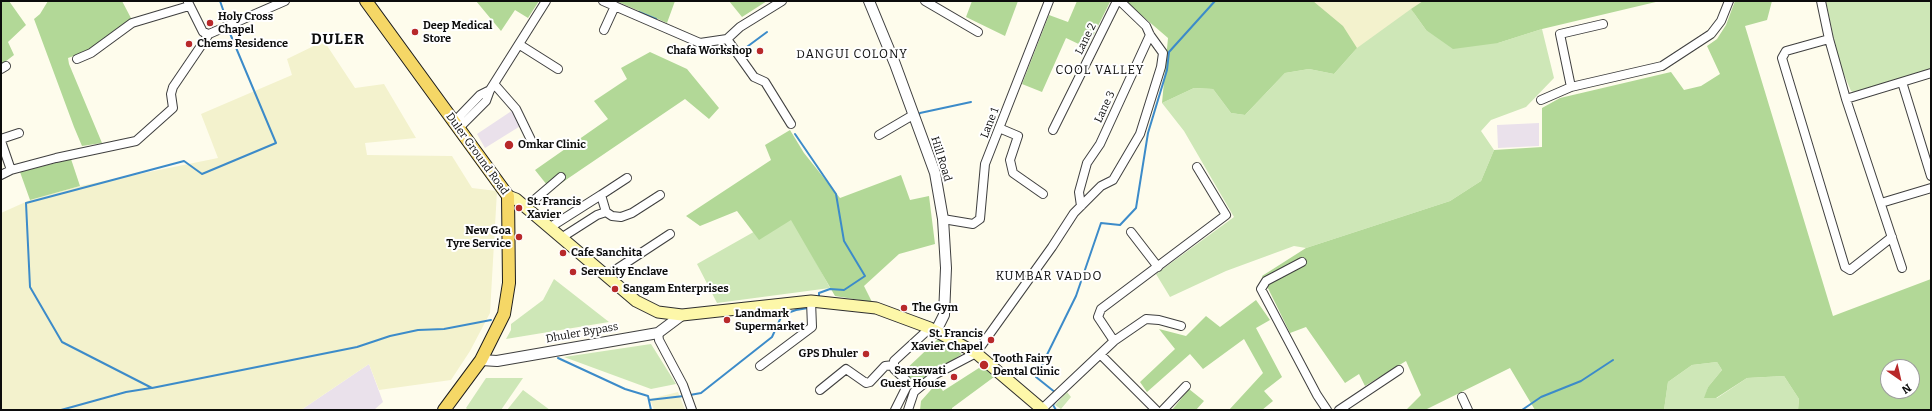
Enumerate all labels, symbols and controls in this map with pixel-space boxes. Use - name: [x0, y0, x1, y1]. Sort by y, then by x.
- place label: Holy Cross Chapel: [218, 10, 273, 36]
- marker: Holy Cross Chapel: [205, 18, 215, 28]
- place label: Deep Medical Store: [423, 19, 492, 45]
- street label: Lane 2: [1073, 21, 1099, 57]
- marker: Deep Medical Store: [410, 27, 420, 37]
- district label: DULER: [311, 31, 365, 49]
- place label: Chems Residence: [197, 37, 288, 51]
- marker: Chems Residence: [184, 39, 194, 49]
- place label: Chafa Workshop: [666, 44, 752, 58]
- marker: Chafa Workshop: [755, 46, 765, 56]
- district label: DANGUI COLONY: [796, 48, 908, 62]
- district label: COOL VALLEY: [1056, 64, 1144, 78]
- street label: Lane 3: [1092, 89, 1118, 125]
- street label: Lane 1: [978, 106, 1002, 140]
- street label: Duler Ground Road: [443, 110, 511, 198]
- street label: Hill Road: [928, 135, 954, 183]
- place label: Omkar Clinic: [518, 138, 586, 152]
- marker: Omkar Clinic: [503, 139, 515, 151]
- place label: St. Francis Xavier: [527, 195, 581, 221]
- marker: St. Francis Xavier: [514, 203, 524, 213]
- place label: New Goa Tyre Service: [446, 224, 511, 250]
- marker: New Goa Tyre Service: [514, 232, 524, 242]
- place label: Cafe Sanchita: [571, 246, 642, 260]
- marker: Cafe Sanchita: [558, 248, 568, 258]
- place label: Serenity Enclave: [581, 265, 668, 279]
- marker: Serenity Enclave: [568, 267, 578, 277]
- district label: KUMBAR VADDO: [996, 270, 1102, 284]
- place label: Sangam Enterprises: [623, 282, 729, 296]
- marker: Sangam Enterprises: [610, 284, 620, 294]
- place label: The Gym: [912, 301, 958, 315]
- marker: The Gym: [899, 303, 909, 313]
- place label: Landmark Supermarket: [735, 307, 804, 333]
- marker: Landmark Supermarket: [722, 315, 732, 325]
- street label: Dhuler Bypass: [545, 320, 619, 346]
- place label: St. Francis Xavier Chapel: [911, 327, 983, 353]
- marker: St. Francis Xavier Chapel: [986, 335, 996, 345]
- place label: GPS Dhuler: [799, 347, 858, 361]
- marker: GPS Dhuler: [861, 349, 871, 359]
- place label: Tooth Fairy Dental Clinic: [993, 352, 1060, 378]
- marker: Tooth Fairy Dental Clinic: [978, 359, 990, 371]
- north arrow: [1880, 359, 1920, 399]
- place label: Saraswati Guest House: [880, 364, 946, 390]
- marker: Saraswati Guest House: [949, 372, 959, 382]
- text: N: [1899, 381, 1914, 396]

